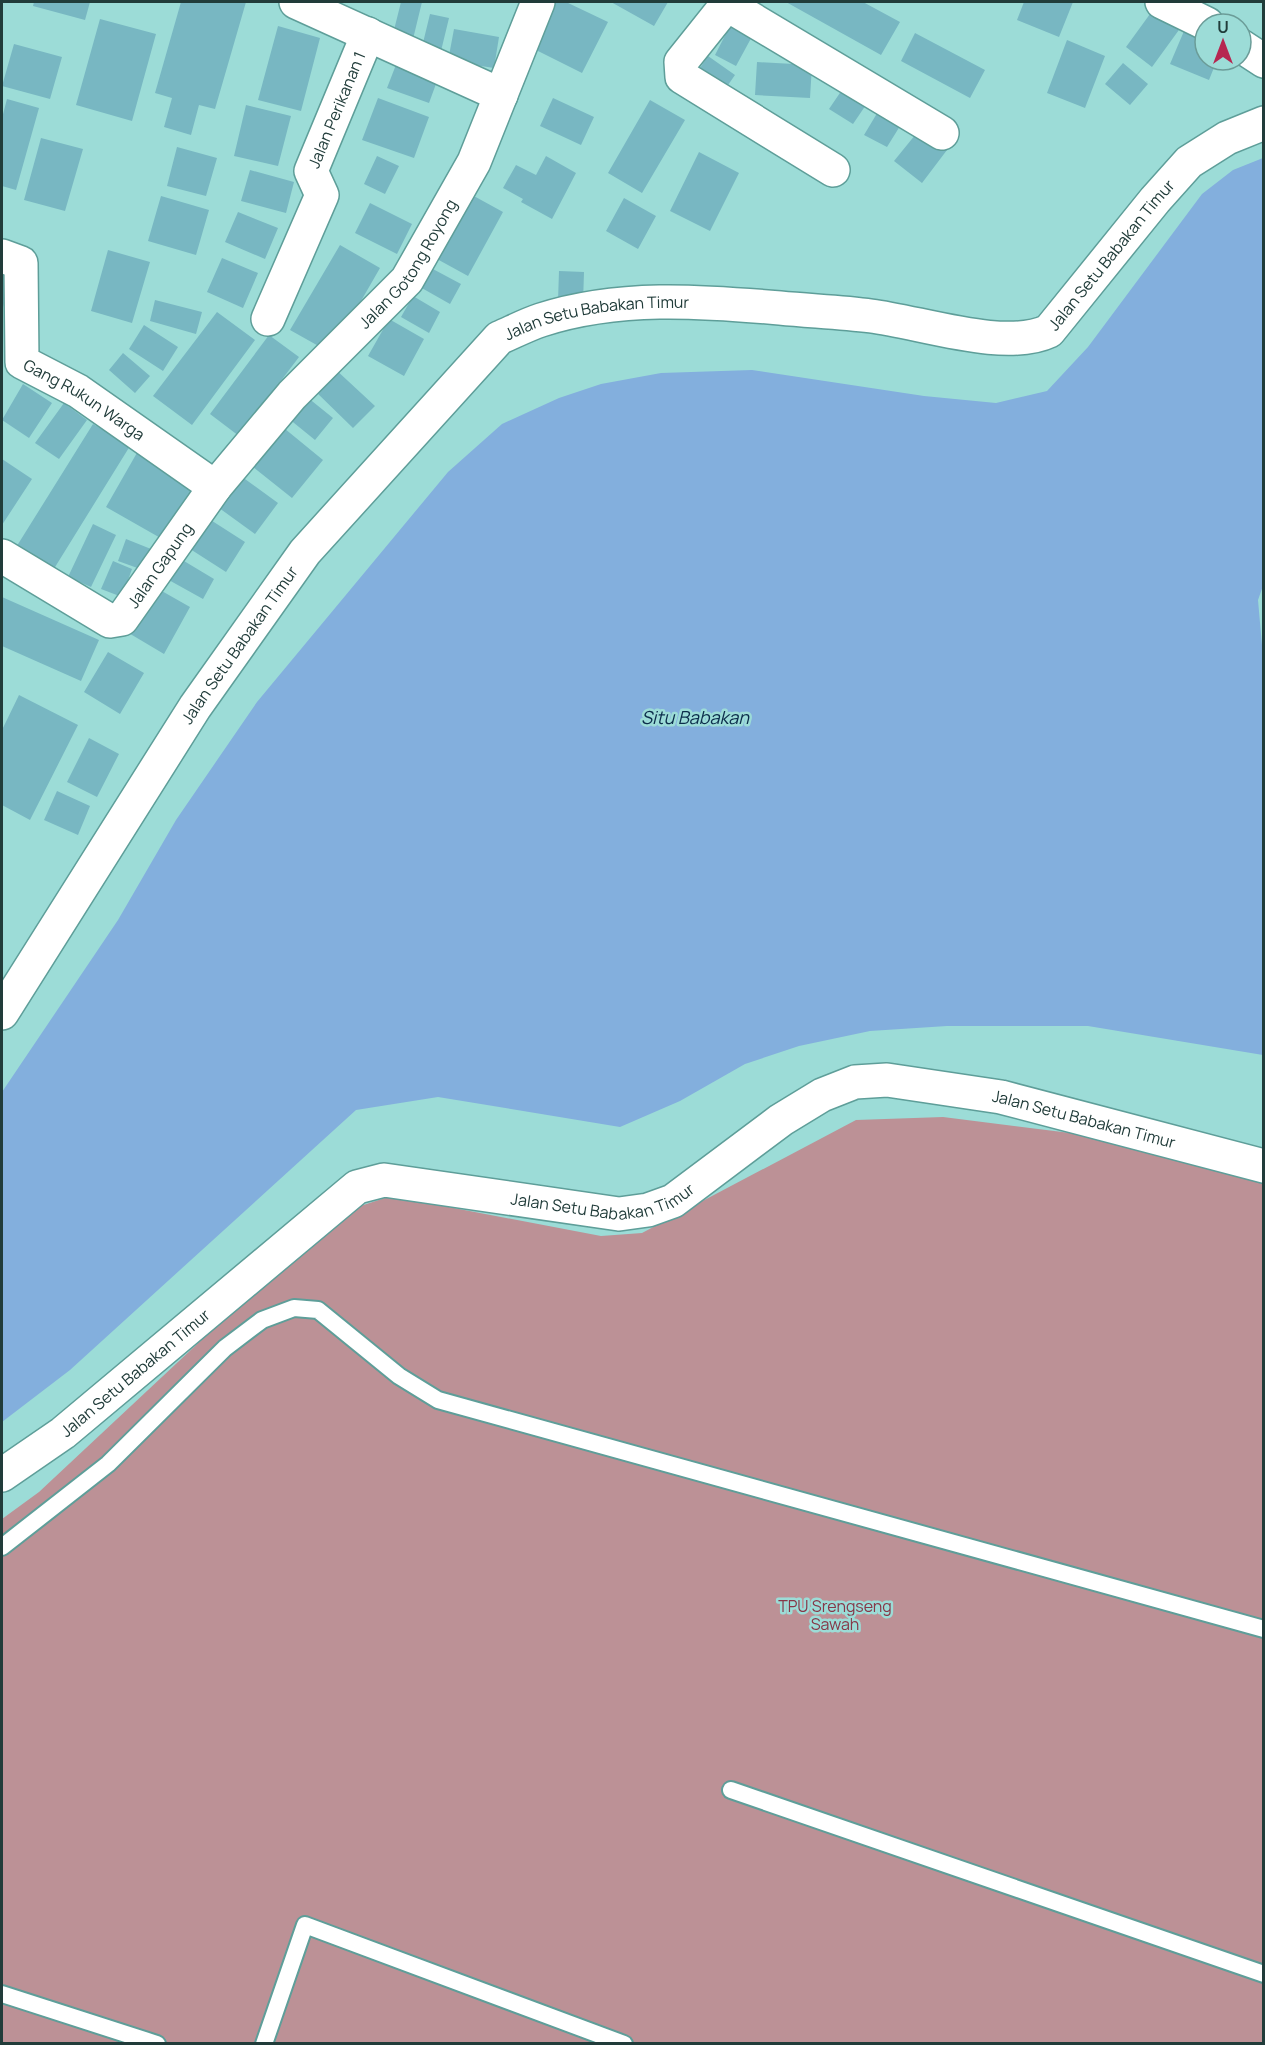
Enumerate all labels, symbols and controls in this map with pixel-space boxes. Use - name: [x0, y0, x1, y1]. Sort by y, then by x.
- north arrow: [1193, 12, 1253, 72]
- text: U: [1217, 16, 1229, 38]
- street label: Jalan Perikanan 1: [302, 48, 371, 171]
- street label: Jalan Setu Babakan Timur: [1043, 174, 1179, 335]
- street label: Jalan Gotong Royong: [354, 195, 462, 333]
- street label: Jalan Setu Babakan Timur: [501, 291, 690, 345]
- street label: Gang Rukun Warga: [20, 354, 149, 445]
- street label: Jalan Gapung: [122, 518, 198, 612]
- street label: Jalan Setu Babakan Timur: [176, 561, 303, 728]
- water label: Situ Babakan: [641, 705, 750, 729]
- street label: Jalan Setu Babakan Timur: [991, 1085, 1178, 1153]
- street label: Jalan Setu Babakan Timur: [509, 1178, 699, 1225]
- street label: Jalan Setu Babakan Timur: [56, 1304, 215, 1442]
- park label: TPU Srengseng Sawah: [778, 1595, 892, 1635]

